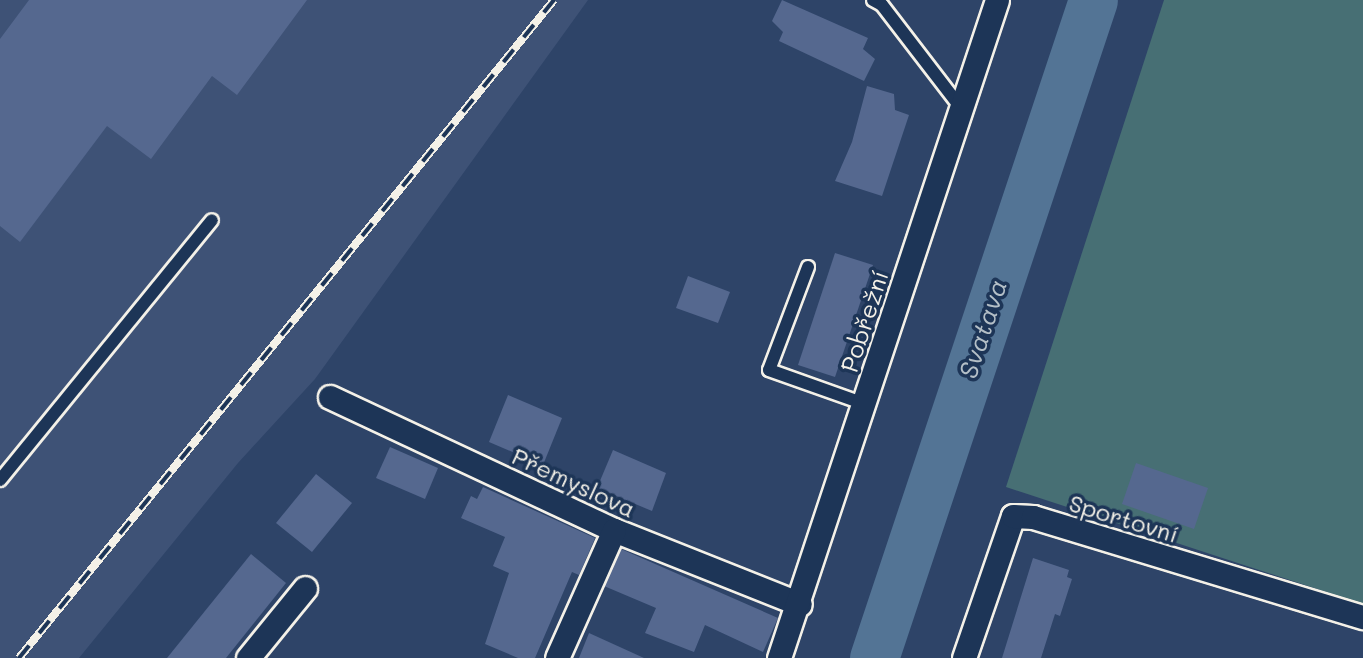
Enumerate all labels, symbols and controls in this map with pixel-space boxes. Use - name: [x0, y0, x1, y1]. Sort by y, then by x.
- street label: Pobřežní: [834, 266, 894, 376]
- water label: Svatava: [952, 276, 1014, 382]
- street label: Přemyslova: [508, 441, 640, 523]
- street label: Sportovní: [1066, 488, 1182, 548]

